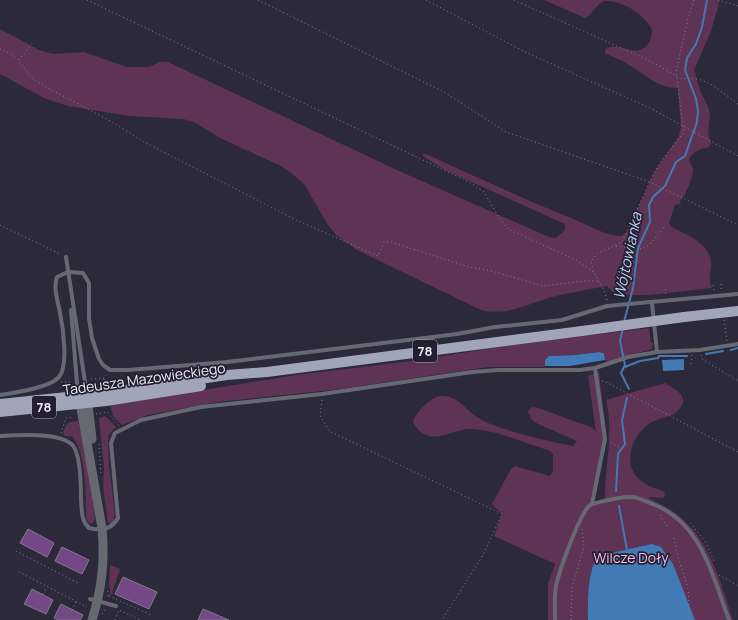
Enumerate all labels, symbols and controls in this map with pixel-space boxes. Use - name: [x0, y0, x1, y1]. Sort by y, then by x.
- water label: Wójtowianka: [608, 210, 647, 301]
- road number: 78: [413, 340, 437, 362]
- street label: Tadeusza Mazowieckiego: [61, 358, 227, 399]
- road number: 78: [32, 396, 56, 418]
- park label: Wilcze Doły: [593, 548, 669, 567]

